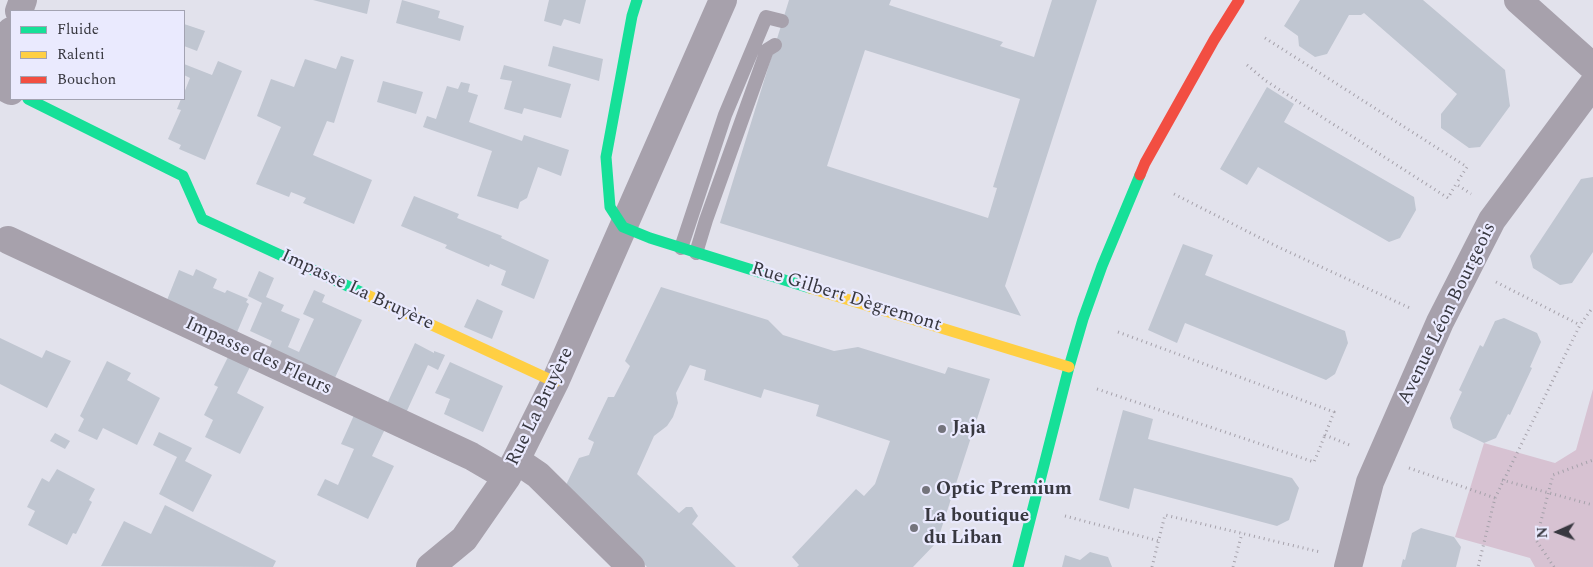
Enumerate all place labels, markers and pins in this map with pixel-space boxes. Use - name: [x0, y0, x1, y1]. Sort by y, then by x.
- place label: Jaja: [952, 418, 986, 440]
- marker: Jaja: [936, 423, 948, 435]
- place label: Optic Premium: [936, 479, 1072, 501]
- marker: Optic Premium: [920, 484, 932, 496]
- place label: La boutique du Liban: [924, 506, 1029, 550]
- marker: La boutique du Liban: [908, 522, 920, 534]

